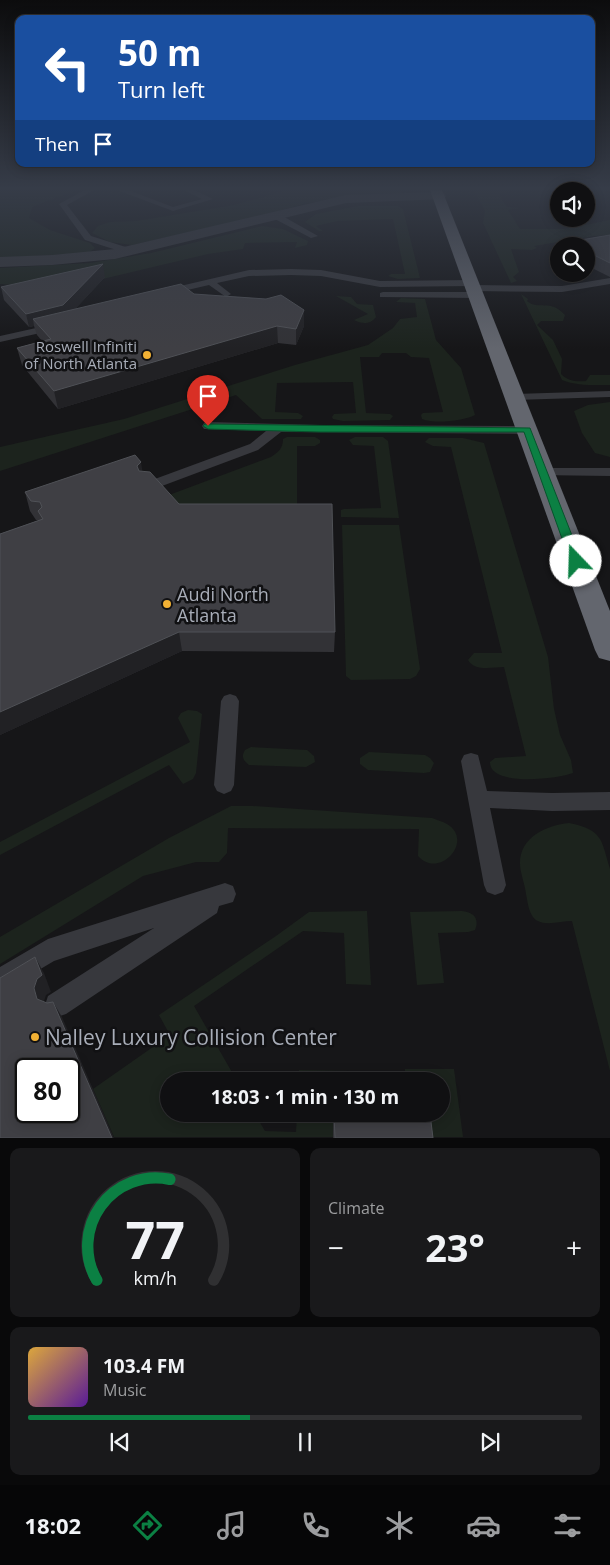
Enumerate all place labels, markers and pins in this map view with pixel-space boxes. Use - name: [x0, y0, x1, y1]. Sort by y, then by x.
- place label: Roswell Infiniti of North Atlanta: [24, 336, 137, 373]
- marker: Roswell Infiniti of North Atlanta: [141, 349, 153, 361]
- pin: [187, 375, 229, 426]
- place label: Audi North Atlanta: [177, 582, 269, 627]
- marker: Audi North Atlanta: [161, 598, 173, 610]
- place label: Nalley Luxury Collision Center: [45, 1023, 337, 1051]
- marker: Nalley Luxury Collision Center: [29, 1031, 41, 1043]

